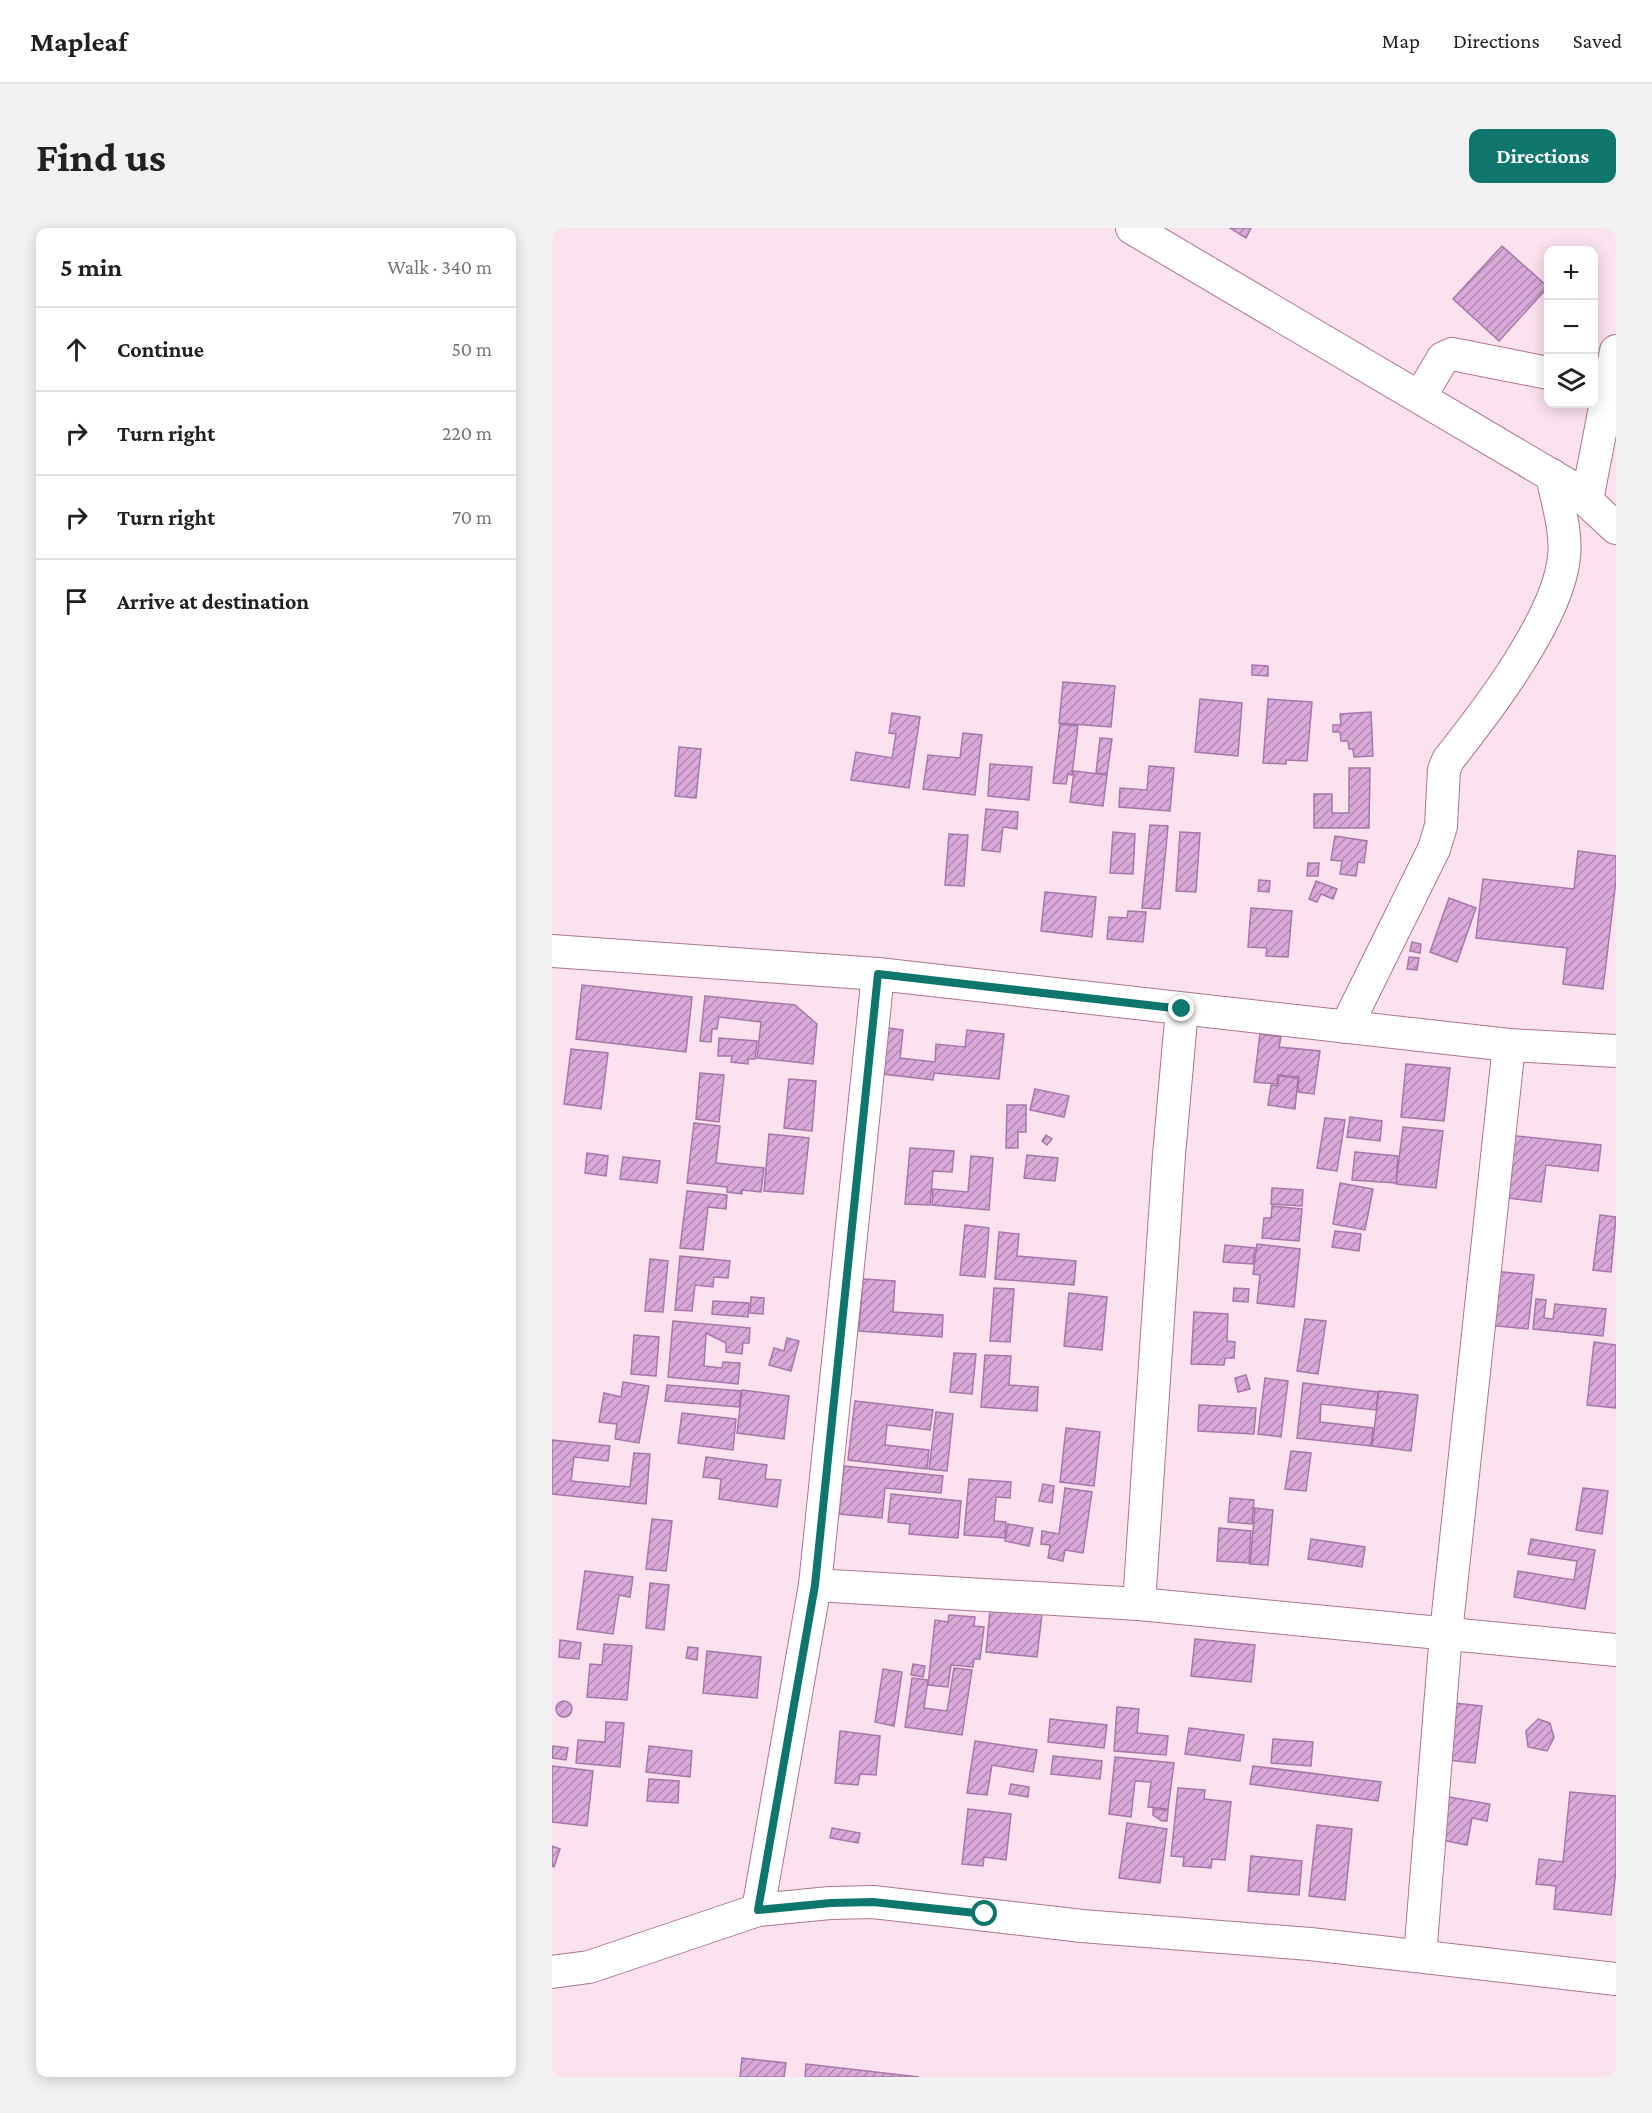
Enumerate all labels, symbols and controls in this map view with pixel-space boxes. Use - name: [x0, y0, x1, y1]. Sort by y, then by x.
- text: Mapleaf: [30, 26, 127, 57]
- text: Map: [1382, 29, 1420, 53]
- text: Directions: [1453, 29, 1540, 53]
- text: Saved: [1573, 29, 1622, 53]
- button: Directions: [1469, 129, 1616, 183]
- text: Find us: [36, 133, 166, 180]
- map controls: [1544, 246, 1598, 408]
- button: +: [1544, 246, 1598, 300]
- text: 5 min: [60, 253, 122, 282]
- text: Walk · 340 m: [387, 256, 492, 278]
- button: −: [1544, 300, 1598, 354]
- icon: ahead: [60, 333, 93, 366]
- text: Continue: [117, 337, 204, 362]
- text: 50 m: [451, 338, 492, 360]
- button: layers: [1544, 354, 1598, 408]
- icon: right: [60, 417, 93, 450]
- text: Turn right: [117, 421, 215, 446]
- text: 220 m: [442, 422, 492, 444]
- icon: right: [60, 501, 93, 534]
- text: Turn right: [117, 505, 215, 530]
- text: 70 m: [452, 506, 492, 528]
- icon: arrive: [60, 585, 93, 618]
- text: Arrive at destination: [117, 589, 309, 614]
- route end: [1168, 995, 1194, 1021]
- route start: [971, 1900, 997, 1926]

